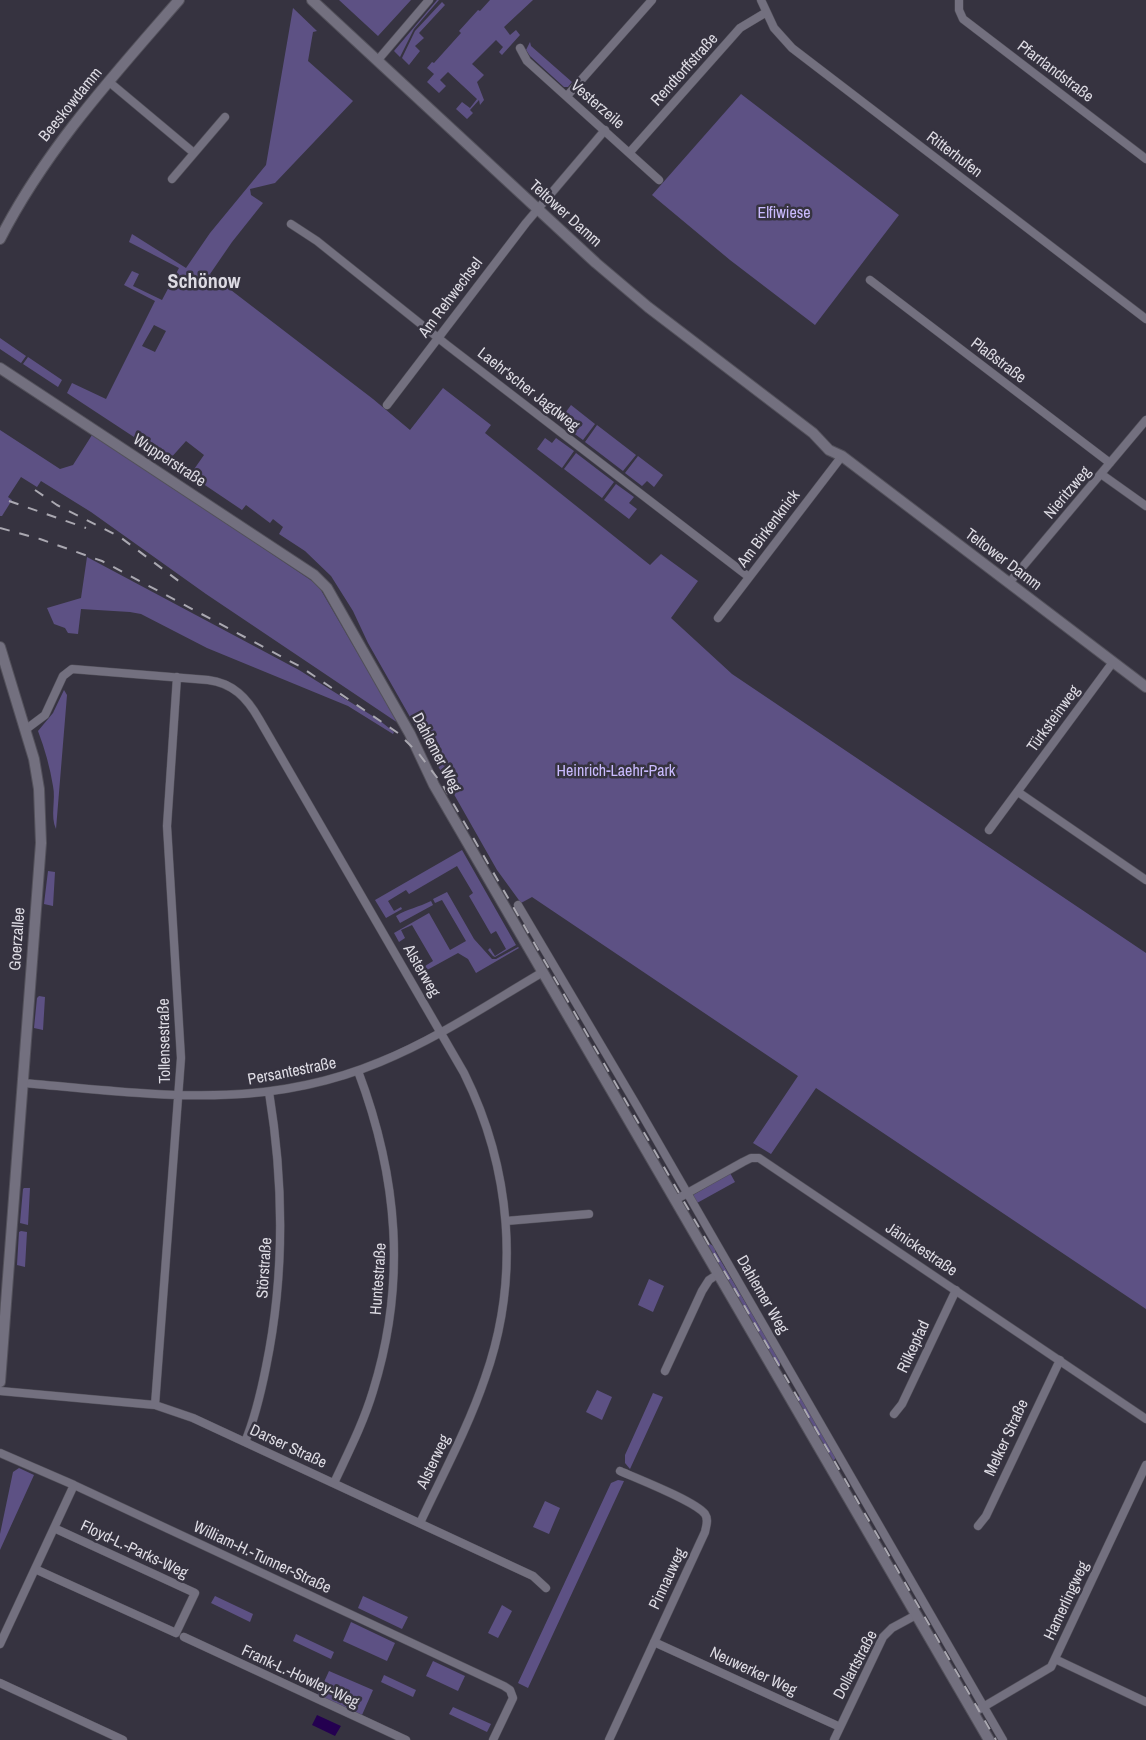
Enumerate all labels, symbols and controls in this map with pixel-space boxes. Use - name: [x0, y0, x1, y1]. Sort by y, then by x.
- street label: Rendtorffstraße: [647, 30, 723, 110]
- street label: Pfarrlandstraße: [1013, 37, 1097, 107]
- street label: Beeskowdamm: [35, 64, 107, 146]
- street label: Vesterzeile: [566, 76, 628, 134]
- street label: Ritterhufen: [922, 128, 986, 182]
- street label: Teltower Damm: [525, 176, 605, 252]
- park label: Elfiwiese: [757, 204, 811, 224]
- street label: Am Rehwechsel: [415, 254, 487, 342]
- district label: Schönow: [168, 271, 240, 295]
- street label: Plaßstraße: [967, 334, 1029, 388]
- street label: Laehr'scher Jagdweg: [473, 344, 583, 436]
- street label: Wupperstraße: [129, 430, 209, 492]
- street label: Nieritzweg: [1040, 463, 1096, 523]
- street label: Am Birkenknick: [734, 487, 804, 571]
- street label: Teltower Damm: [961, 525, 1045, 595]
- street label: Türksteinweg: [1023, 682, 1085, 756]
- street label: Dahlemer Weg: [407, 710, 465, 796]
- park label: Heinrich-Laehr-Park: [557, 762, 675, 782]
- street label: Goerzallee: [6, 907, 30, 971]
- street label: Alsterweg: [398, 941, 444, 1001]
- street label: Tollensestraße: [155, 998, 175, 1084]
- street label: Persantestraße: [246, 1054, 338, 1090]
- street label: Jänickestraße: [881, 1219, 961, 1281]
- street label: Störstraße: [253, 1237, 277, 1299]
- street label: Huntestraße: [367, 1242, 391, 1316]
- street label: Dahlemer Weg: [732, 1252, 792, 1338]
- street label: Rilkepfad: [894, 1318, 934, 1376]
- street label: Melker Straße: [981, 1397, 1033, 1479]
- street label: Darser Straße: [247, 1421, 329, 1473]
- street label: Alsterweg: [413, 1432, 455, 1492]
- street label: Floyd-L.-Parks-Weg: [77, 1517, 191, 1583]
- street label: William-H.-Tunner-Straße: [190, 1518, 334, 1598]
- street label: Pinnauweg: [645, 1545, 691, 1613]
- street label: Hamerlingweg: [1040, 1559, 1094, 1643]
- street label: Dollartstraße: [830, 1627, 882, 1703]
- street label: Frank-L.-Howley-Weg: [238, 1641, 362, 1713]
- street label: Neuwerker Weg: [706, 1643, 800, 1701]

